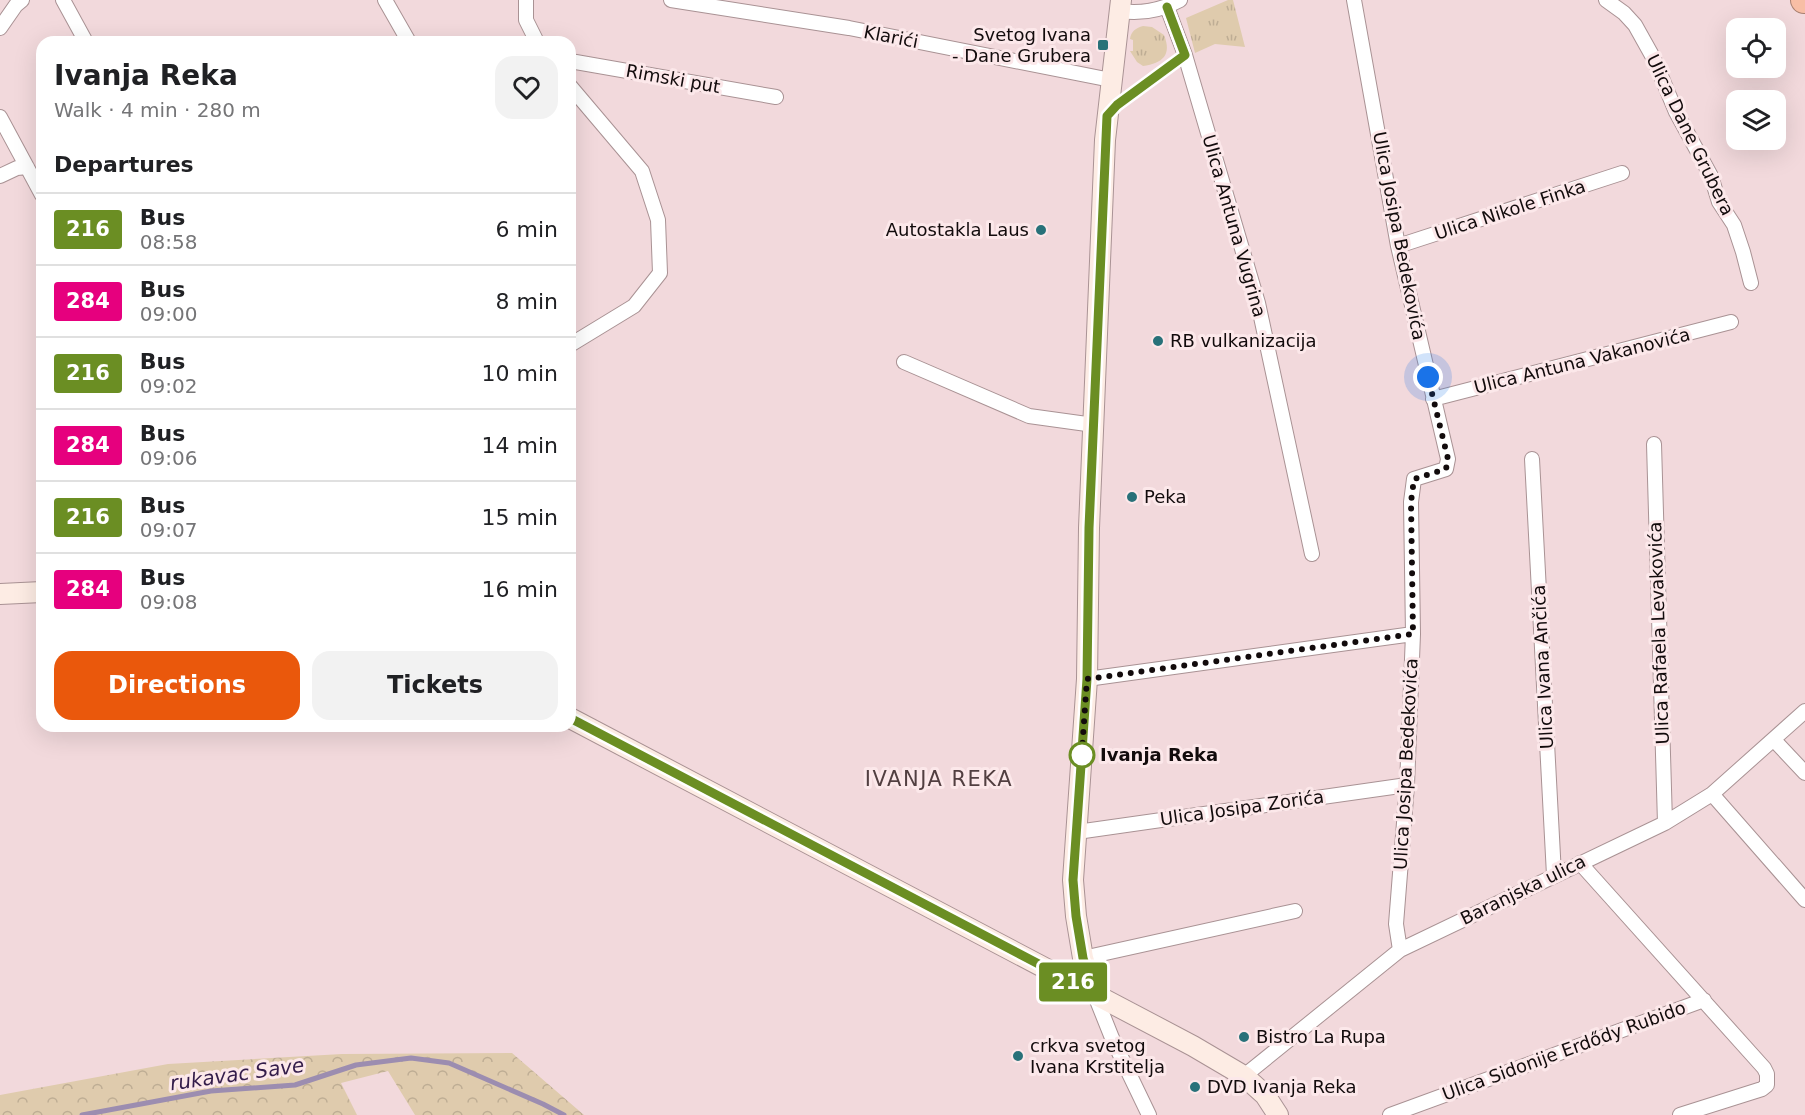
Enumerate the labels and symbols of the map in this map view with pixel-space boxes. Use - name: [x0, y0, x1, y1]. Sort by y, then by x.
- street label: Klarići: [862, 21, 920, 52]
- place label: Svetog Ivana - Dane Grubera: [952, 24, 1091, 66]
- marker: Svetog Ivana - Dane Grubera: [1096, 38, 1110, 52]
- street label: Ulica Dane Grubera: [1642, 51, 1739, 219]
- street label: Rimski put: [624, 60, 722, 97]
- street label: Ulica Josipa Bedekovića: [1369, 130, 1430, 342]
- street label: Ulica Antuna Vugrina: [1198, 132, 1271, 320]
- street label: Ulica Nikole Finka: [1432, 175, 1588, 244]
- place label: Autostakla Laus: [886, 219, 1029, 240]
- marker: Autostakla Laus: [1034, 223, 1048, 237]
- street label: Ulica Antuna Vakanovića: [1472, 323, 1692, 398]
- place label: RB vulkanizacija: [1170, 330, 1317, 351]
- marker: RB vulkanizacija: [1151, 334, 1165, 348]
- your location: [1413, 362, 1443, 392]
- place label: Peka: [1144, 486, 1186, 507]
- marker: Peka: [1125, 490, 1139, 504]
- street label: Ulica Rafaela Levakovića: [1644, 521, 1673, 745]
- street label: Ulica Ivana Ančića: [1528, 584, 1557, 750]
- street label: Ulica Josipa Bedekovića: [1389, 658, 1422, 870]
- marker: Ivanja Reka: [1069, 742, 1095, 768]
- place label: Ivanja Reka: [1100, 744, 1218, 765]
- district label: IVANJA REKA: [865, 767, 1013, 791]
- street label: Ulica Josipa Zorića: [1159, 786, 1325, 829]
- street label: Baranjska ulica: [1457, 850, 1589, 929]
- line badge: 216: [1038, 962, 1108, 1002]
- street label: Ulica Sidonije Erdődy Rubido: [1439, 997, 1688, 1104]
- place label: Bistro La Rupa: [1256, 1026, 1386, 1047]
- marker: Bistro La Rupa: [1237, 1030, 1251, 1044]
- place label: crkva svetog Ivana Krstitelja: [1030, 1035, 1165, 1077]
- marker: crkva svetog Ivana Krstitelja: [1011, 1049, 1025, 1063]
- water label: rukavac Save: [168, 1053, 306, 1095]
- place label: DVD Ivanja Reka: [1207, 1076, 1357, 1097]
- marker: DVD Ivanja Reka: [1188, 1080, 1202, 1094]

